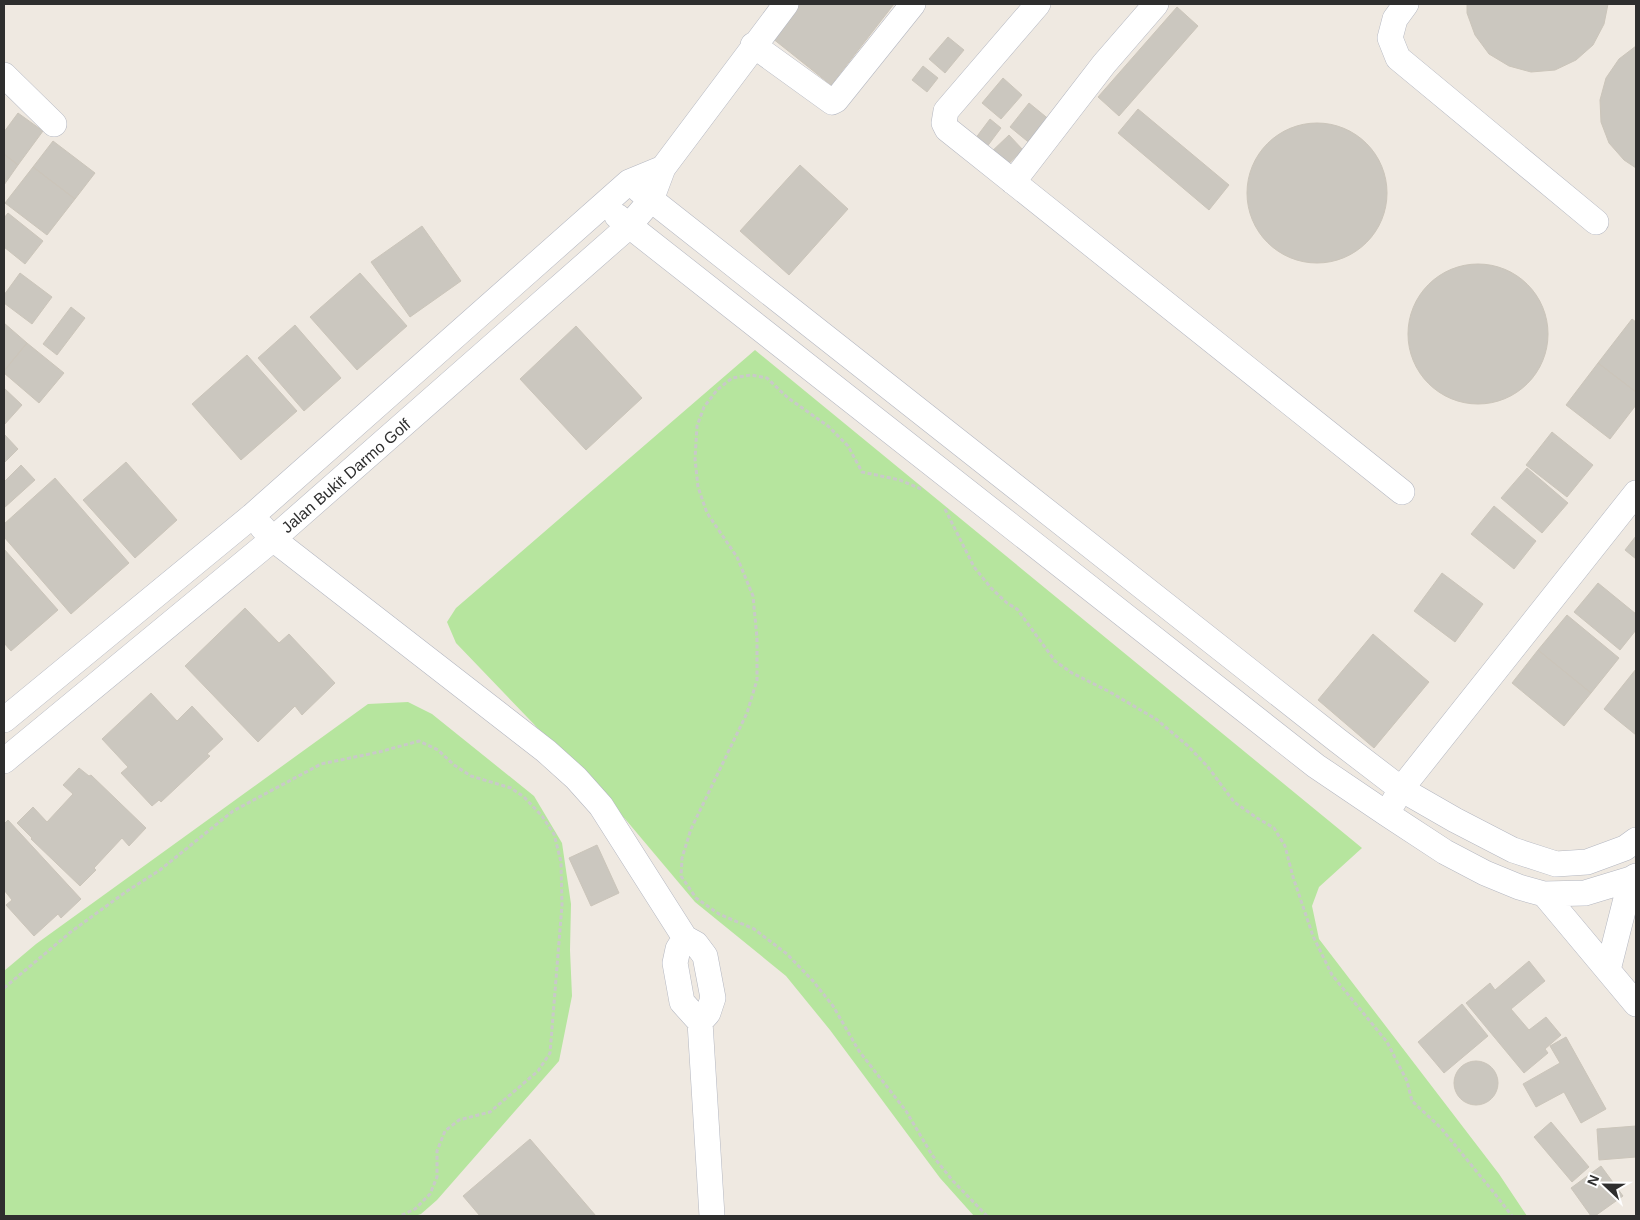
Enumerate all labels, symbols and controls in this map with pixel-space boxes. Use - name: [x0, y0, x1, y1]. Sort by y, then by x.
- street label: Jalan Bukit Darmo Golf: [278, 415, 414, 536]
- north arrow: [1580, 1160, 1630, 1210]
- text: N: [1584, 1172, 1602, 1188]

